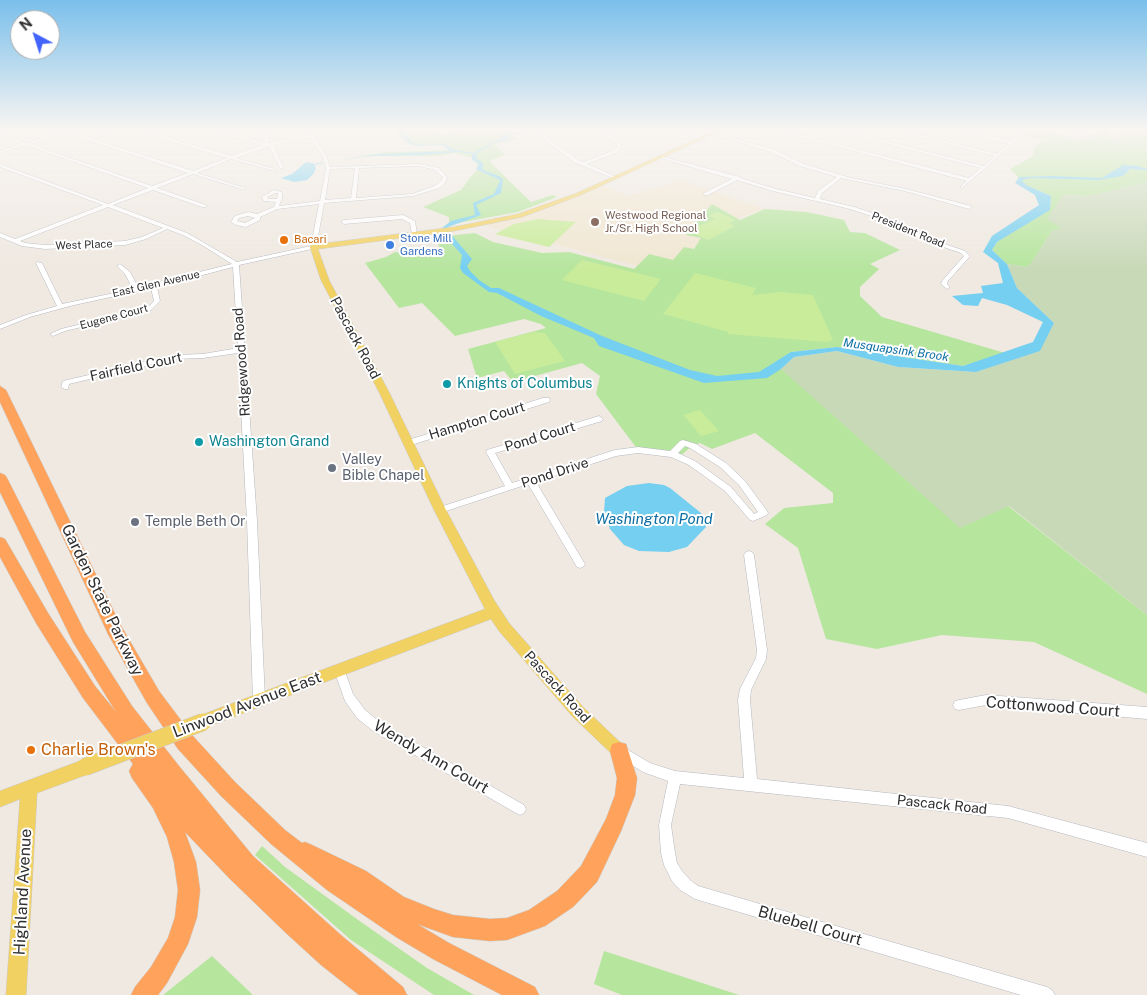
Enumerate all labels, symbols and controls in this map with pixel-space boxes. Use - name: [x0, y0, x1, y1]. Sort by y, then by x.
- north arrow: [10, 10, 60, 60]
- text: N: [17, 15, 35, 34]
- place label: Westwood Regional Jr./Sr. High School: [605, 209, 706, 235]
- street label: President Road: [870, 209, 946, 251]
- marker: Westwood Regional Jr./Sr. High School: [589, 216, 601, 228]
- place label: Stone Mill Gardens: [400, 232, 452, 258]
- place label: Bacari: [294, 233, 326, 247]
- marker: Bacari: [278, 234, 290, 246]
- street label: West Place: [55, 237, 113, 253]
- marker: Stone Mill Gardens: [384, 239, 396, 251]
- street label: East Glen Avenue: [111, 268, 201, 300]
- street label: Pascack Road: [326, 294, 384, 382]
- street label: Eugene Court: [79, 302, 149, 332]
- street label: Ridgewood Road: [230, 307, 254, 417]
- water label: Musquapsink Brook: [842, 335, 950, 365]
- street label: Fairfield Court: [88, 349, 184, 385]
- place label: Knights of Columbus: [457, 376, 592, 392]
- marker: Knights of Columbus: [441, 378, 453, 390]
- street label: Hampton Court: [427, 398, 527, 444]
- street label: Pond Court: [503, 418, 577, 456]
- place label: Washington Grand: [209, 434, 329, 450]
- marker: Washington Grand: [193, 436, 205, 448]
- place label: Valley Bible Chapel: [342, 452, 424, 484]
- street label: Pond Drive: [519, 454, 591, 492]
- marker: Valley Bible Chapel: [326, 462, 338, 474]
- water label: Washington Pond: [595, 510, 713, 528]
- place label: Temple Beth Or: [145, 514, 246, 530]
- marker: Temple Beth Or: [129, 516, 141, 528]
- street label: Garden State Parkway: [57, 521, 147, 679]
- street label: Pascack Road: [520, 648, 594, 726]
- street label: Linwood Avenue East: [170, 668, 324, 742]
- street label: Cottonwood Court: [985, 693, 1121, 721]
- street label: Wendy Ann Court: [370, 716, 492, 798]
- place label: Charlie Brown's: [41, 740, 155, 760]
- marker: Charlie Brown's: [25, 744, 37, 756]
- street label: Pascack Road: [896, 792, 988, 818]
- street label: Highland Avenue: [10, 828, 36, 956]
- street label: Bluebell Court: [756, 902, 864, 950]

